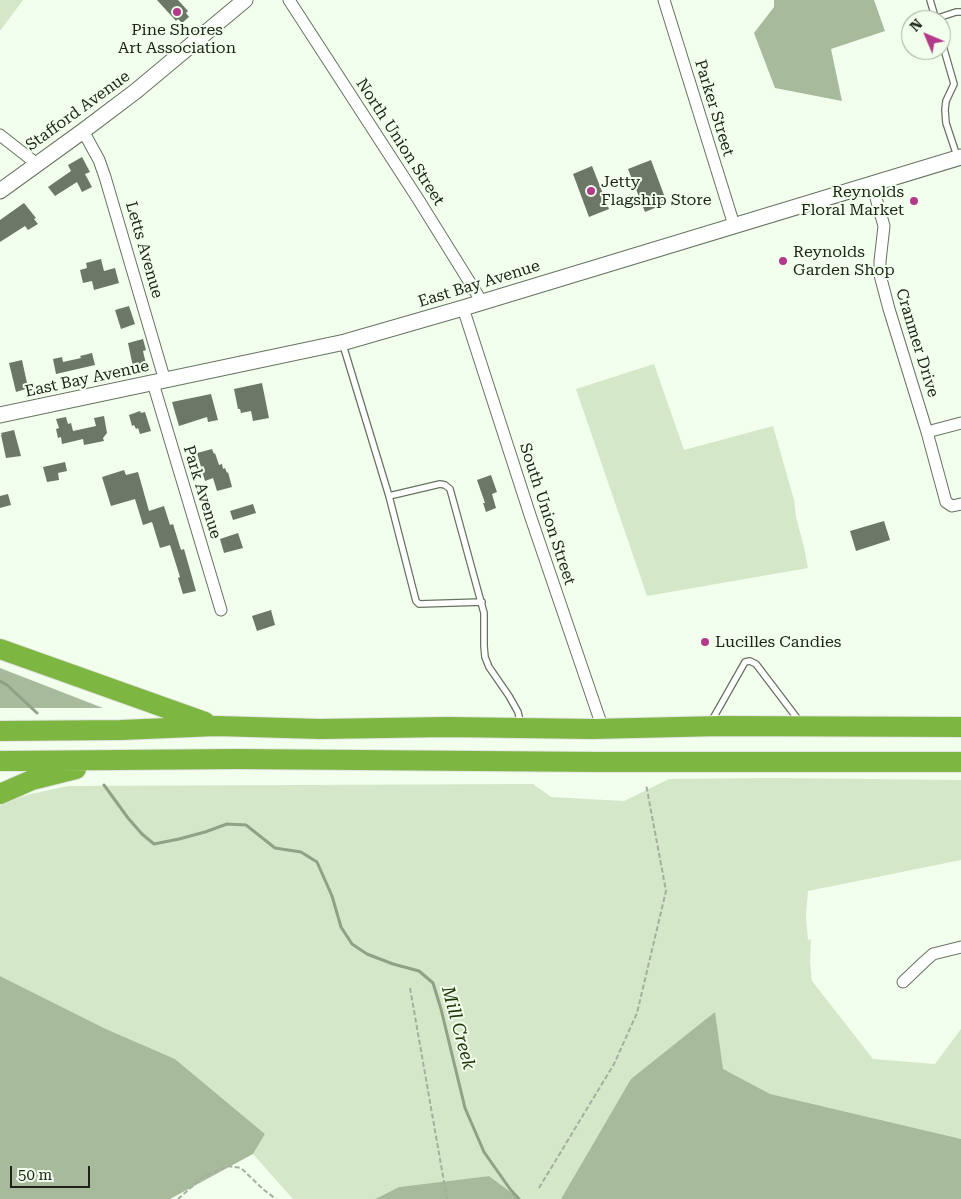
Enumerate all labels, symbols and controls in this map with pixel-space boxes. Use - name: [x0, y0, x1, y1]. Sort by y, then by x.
- marker: Pine Shores Art Association: [171, 6, 183, 18]
- north arrow: [901, 10, 951, 60]
- text: N: [907, 16, 926, 35]
- place label: Pine Shores Art Association: [118, 20, 236, 58]
- street label: Parker Street: [690, 57, 738, 159]
- street label: Stafford Avenue: [22, 67, 134, 155]
- street label: North Union Street: [352, 75, 448, 209]
- place label: Jetty Flagship Store: [601, 172, 711, 210]
- place label: Reynolds Floral Market: [801, 182, 904, 220]
- marker: Jetty Flagship Store: [585, 185, 597, 197]
- marker: Reynolds Floral Market: [908, 195, 920, 207]
- street label: Letts Avenue: [121, 199, 167, 301]
- place label: Reynolds Garden Shop: [793, 242, 895, 280]
- marker: Reynolds Garden Shop: [777, 255, 789, 267]
- street label: East Bay Avenue: [416, 256, 542, 312]
- street label: Cranmer Drive: [891, 286, 943, 400]
- street label: East Bay Avenue: [23, 356, 151, 402]
- street label: South Union Street: [515, 440, 579, 588]
- street label: Park Avenue: [179, 443, 225, 541]
- place label: Lucilles Candies: [715, 632, 841, 652]
- marker: Lucilles Candies: [699, 636, 711, 648]
- water label: Mill Creek: [436, 984, 480, 1072]
- scale bar: [12, 1156, 92, 1188]
- text: 50 m: [18, 1166, 52, 1184]

